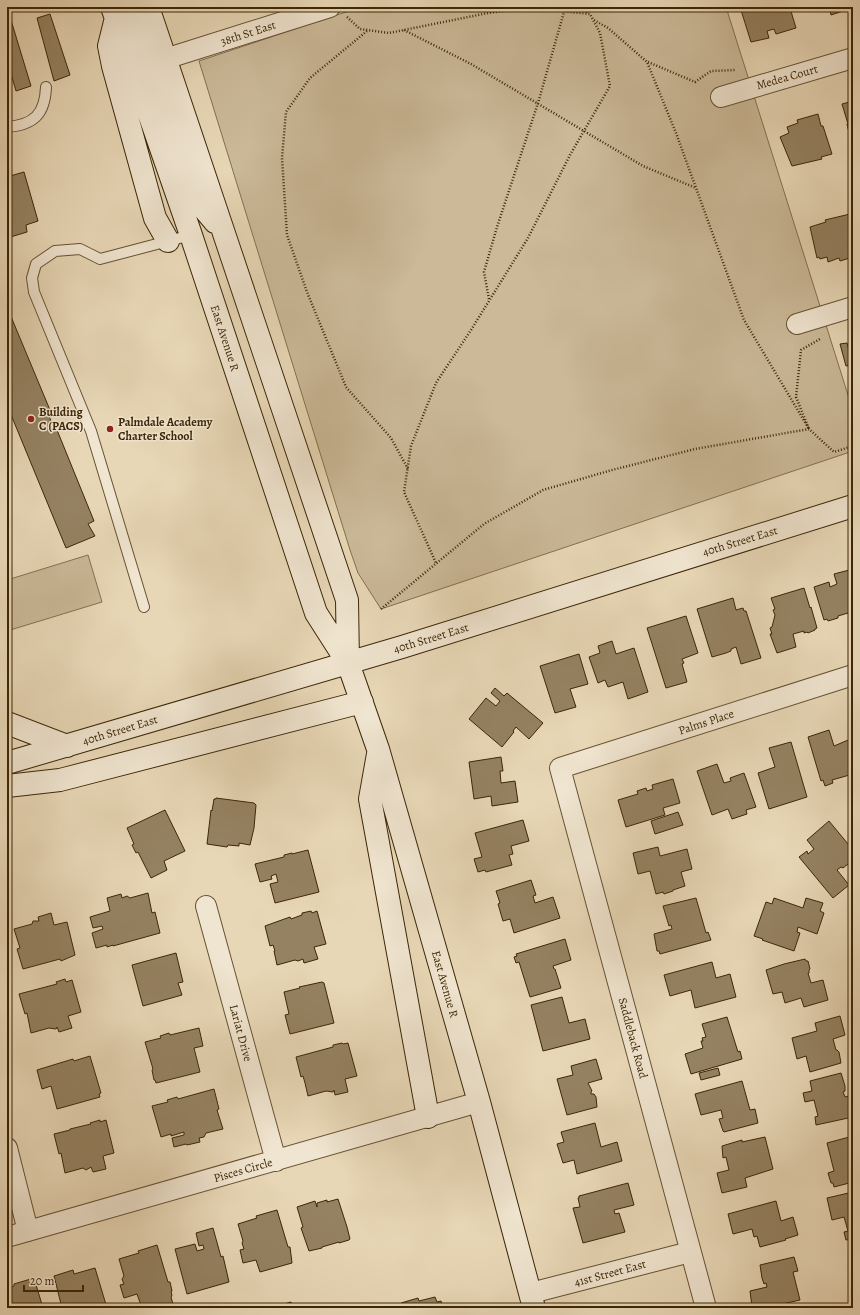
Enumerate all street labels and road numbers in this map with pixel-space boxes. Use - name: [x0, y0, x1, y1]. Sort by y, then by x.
- street label: 38th St East: [218, 16, 278, 49]
- street label: Medea Court: [754, 61, 820, 93]
- street label: East Avenue R: [207, 303, 243, 374]
- street label: 40th Street East: [701, 522, 780, 560]
- street label: 40th Street East: [392, 619, 471, 657]
- street label: Palms Place: [676, 706, 736, 738]
- street label: 40th Street East: [81, 711, 160, 749]
- street label: East Avenue R: [428, 949, 462, 1020]
- street label: Saddleback Road: [615, 996, 652, 1081]
- street label: Lariat Drive: [226, 1003, 256, 1063]
- street label: Pisces Circle: [212, 1154, 274, 1186]
- street label: 41st Street East: [572, 1256, 648, 1290]

